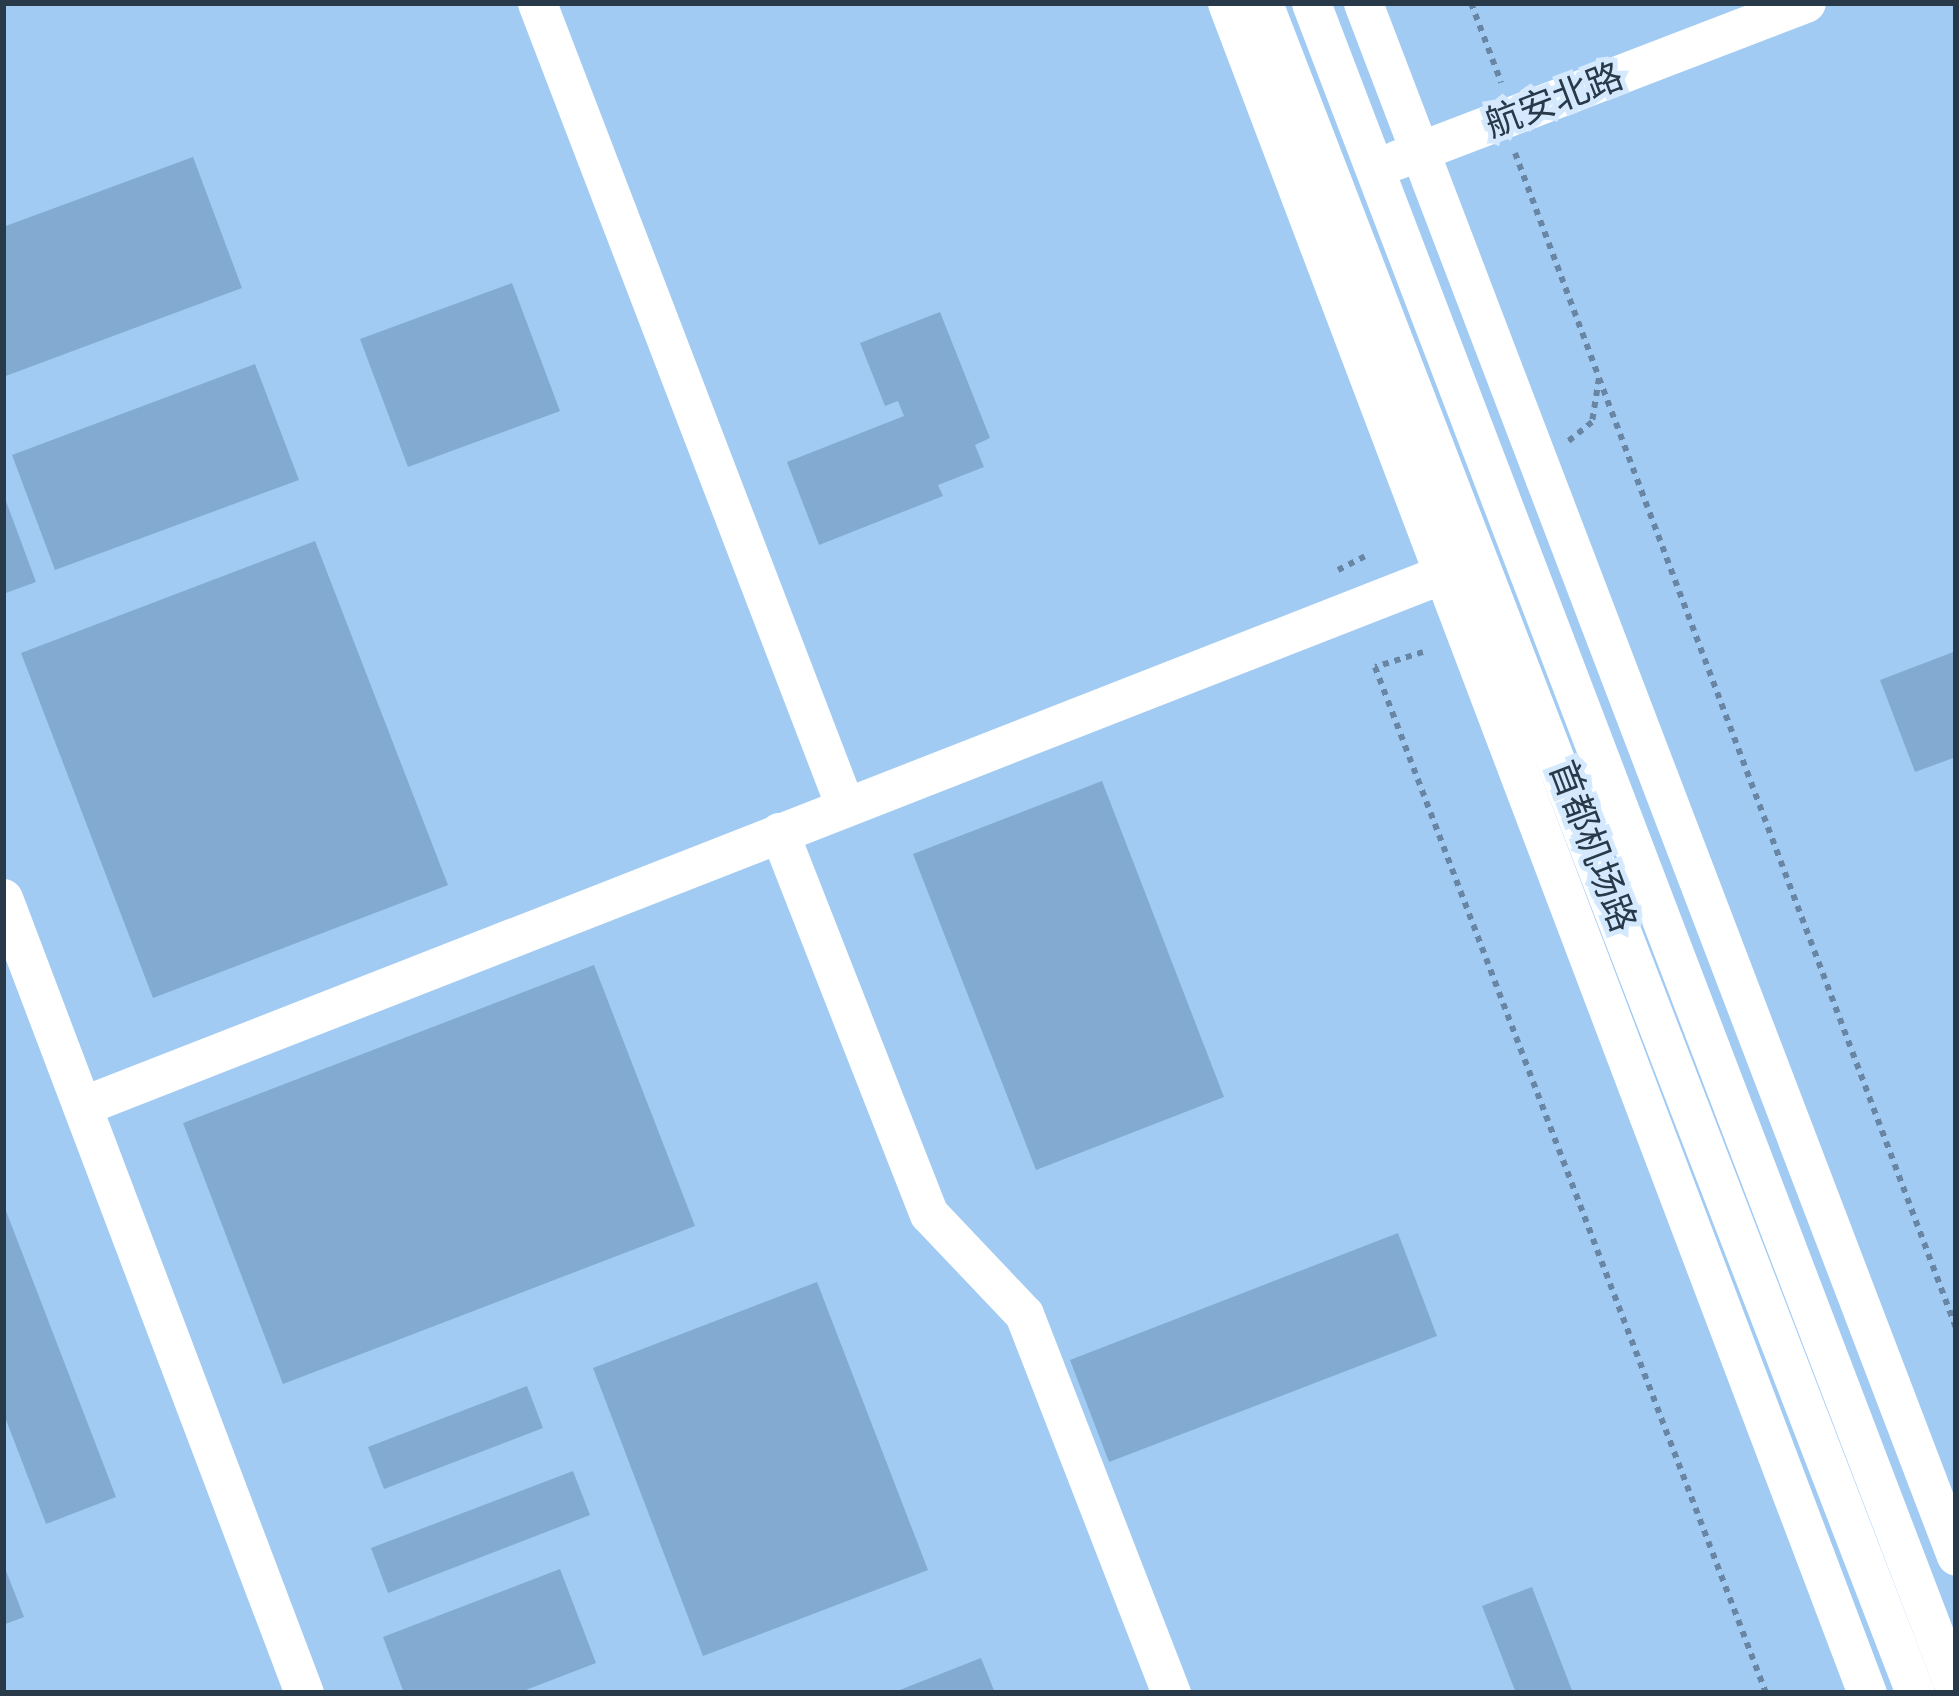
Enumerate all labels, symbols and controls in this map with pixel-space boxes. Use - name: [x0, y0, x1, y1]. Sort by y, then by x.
- street label: 航安北路: [1479, 54, 1629, 146]
- street label: 首都机场路: [1541, 754, 1645, 938]

